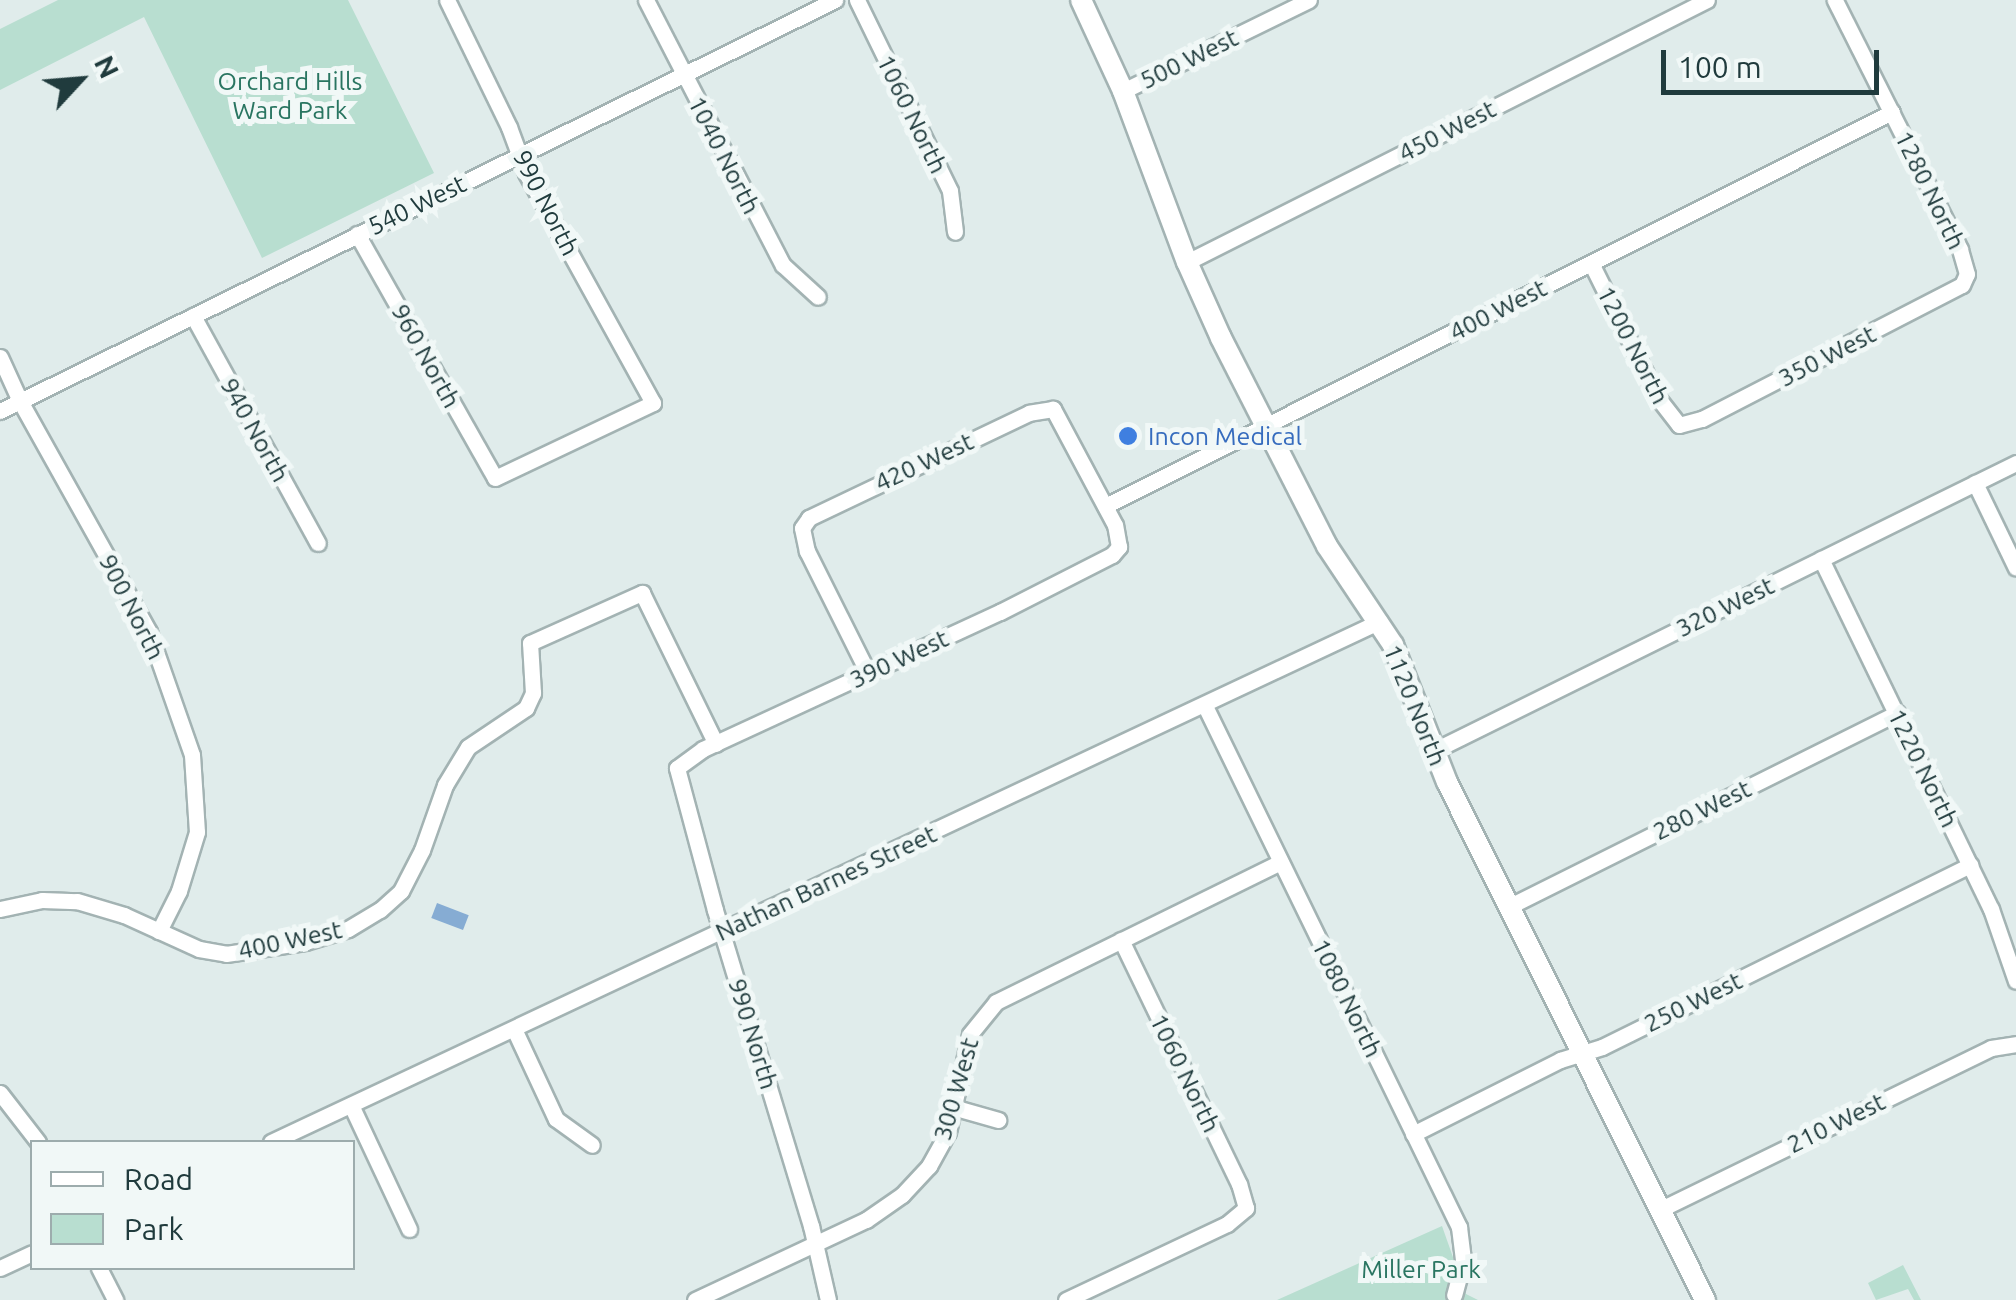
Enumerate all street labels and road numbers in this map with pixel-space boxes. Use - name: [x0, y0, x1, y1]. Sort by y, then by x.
- street label: 500 West: [1135, 22, 1243, 96]
- street label: 1060 North: [870, 50, 954, 178]
- street label: 1040 North: [682, 91, 766, 219]
- street label: 450 West: [1393, 94, 1501, 168]
- street label: 1280 North: [1888, 126, 1972, 254]
- street label: 990 North: [507, 145, 585, 261]
- street label: 540 West: [363, 168, 471, 242]
- street label: 400 West: [1444, 273, 1552, 347]
- street label: 1200 North: [1591, 281, 1675, 409]
- street label: 960 North: [385, 299, 467, 413]
- street label: 350 West: [1773, 319, 1881, 393]
- street label: 940 North: [214, 373, 296, 487]
- street label: 420 West: [870, 426, 978, 498]
- street label: 900 North: [93, 549, 171, 665]
- street label: 320 West: [1671, 570, 1779, 644]
- street label: 390 West: [845, 623, 953, 695]
- street label: 1120 North: [1377, 640, 1453, 770]
- street label: 1220 North: [1881, 704, 1965, 832]
- street label: 280 West: [1648, 773, 1756, 847]
- street label: Nathan Barnes Street: [711, 819, 941, 947]
- street label: 400 West: [235, 914, 345, 966]
- street label: 1080 North: [1305, 934, 1389, 1062]
- street label: 250 West: [1639, 965, 1747, 1039]
- street label: 990 North: [722, 975, 784, 1093]
- street label: 1060 North: [1143, 1009, 1227, 1137]
- street label: 300 West: [927, 1034, 985, 1144]
- street label: 210 West: [1782, 1086, 1890, 1160]

